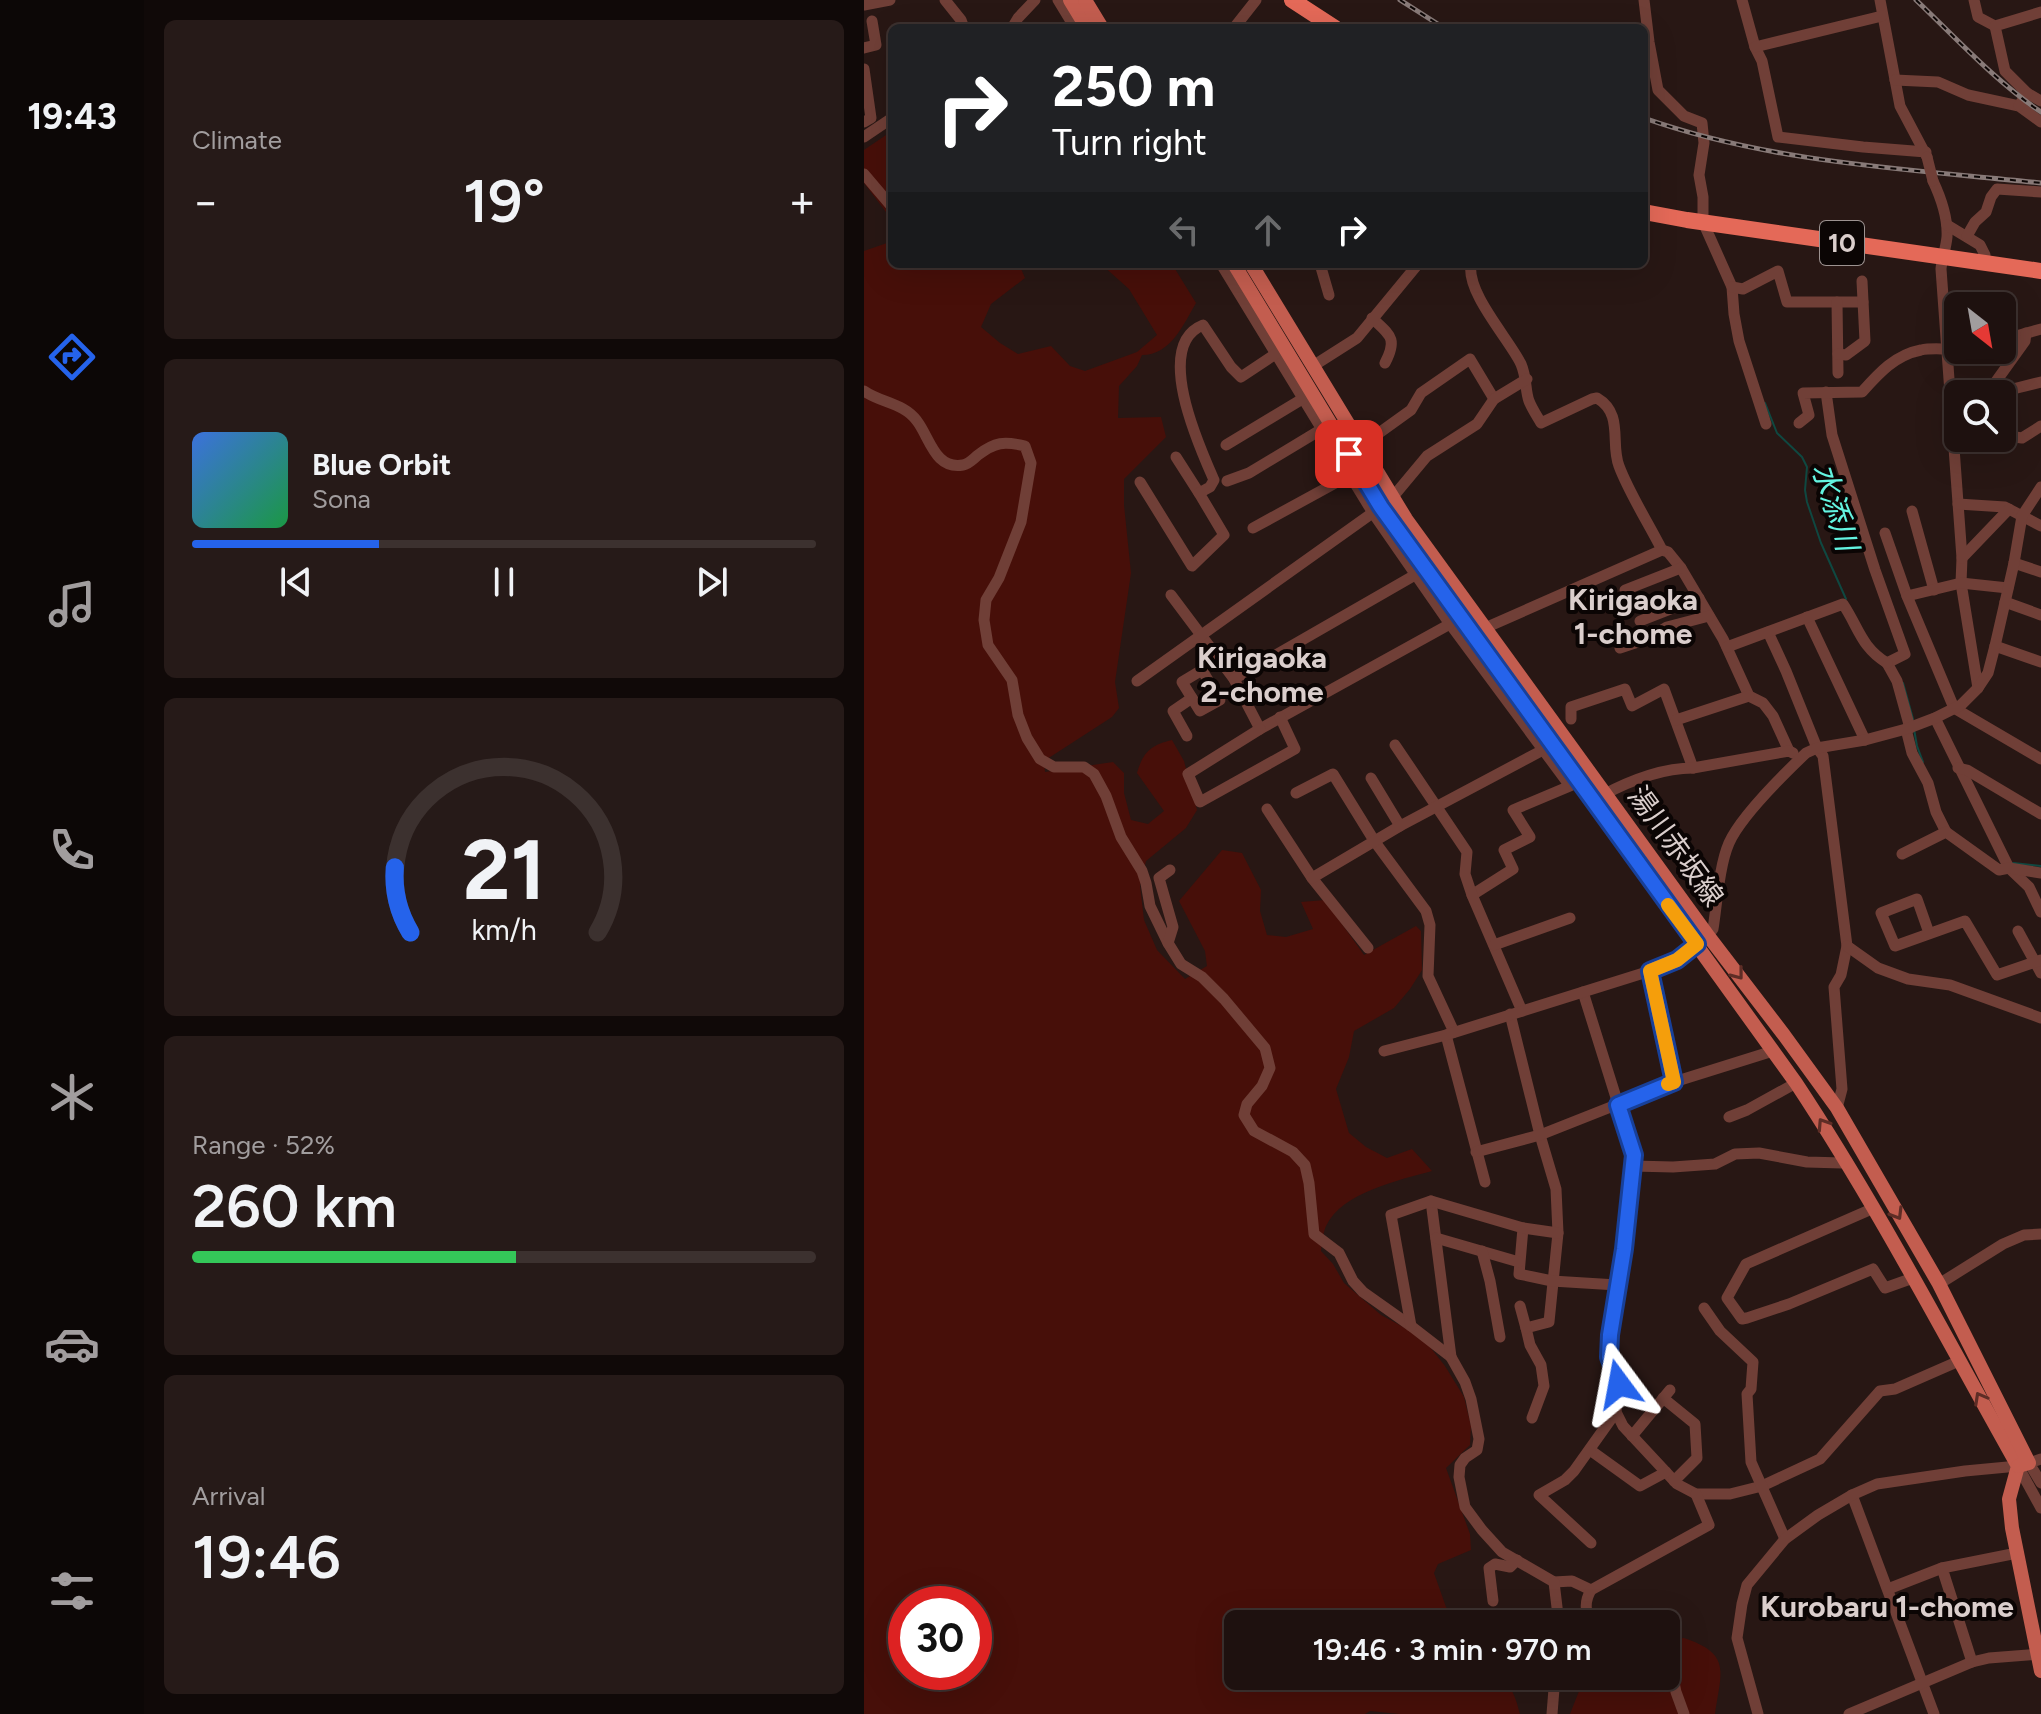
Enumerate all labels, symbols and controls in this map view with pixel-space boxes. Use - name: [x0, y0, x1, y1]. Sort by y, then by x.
- text: 250 m: [1052, 53, 1215, 120]
- icon: right: [920, 56, 1024, 160]
- text: 19:43: [27, 95, 117, 138]
- text: Turn right: [1052, 121, 1207, 164]
- text: Climate: [192, 124, 282, 156]
- text: 19°: [463, 165, 545, 237]
- text: −: [192, 175, 219, 228]
- text: +: [789, 175, 816, 228]
- icon: left: [1162, 208, 1206, 252]
- icon: ahead: [1246, 208, 1290, 252]
- icon: right: [1330, 208, 1374, 252]
- road number: 10: [1820, 221, 1864, 265]
- north arrow: [1944, 292, 2016, 364]
- map controls: [1944, 292, 2016, 452]
- icon: directions: [44, 329, 100, 385]
- button: search: [1944, 380, 2016, 452]
- pin: [1315, 420, 1383, 488]
- icon: arrive: [1327, 432, 1371, 476]
- text: Blue Orbit: [312, 446, 451, 483]
- water label: 水添川: [1805, 458, 1867, 558]
- text: Sona: [312, 483, 371, 515]
- icon: previous: [274, 560, 318, 604]
- icon: pause: [482, 560, 526, 604]
- icon: next: [690, 560, 734, 604]
- icon: music: [44, 576, 100, 632]
- district label: Kirigaoka 1-chome: [1568, 581, 1698, 652]
- district label: Kirigaoka 2-chome: [1197, 639, 1327, 710]
- street label: 湯川赤坂線: [1621, 779, 1731, 913]
- text: 21: [462, 820, 546, 920]
- icon: phone: [44, 822, 100, 878]
- text: km/h: [471, 913, 537, 947]
- one-way arrow: [1728, 965, 1742, 980]
- icon: climate: [44, 1069, 100, 1125]
- one-way arrow: [1818, 1118, 1833, 1133]
- text: Range · 52%: [192, 1129, 335, 1161]
- text: 260 km: [192, 1170, 397, 1242]
- one-way arrow: [1887, 1205, 1903, 1220]
- icon: car: [44, 1316, 100, 1372]
- position arrow: [1577, 1342, 1661, 1426]
- one-way arrow: [1974, 1393, 1990, 1407]
- text: Arrival: [192, 1480, 265, 1512]
- text: 19:46: [192, 1521, 341, 1593]
- icon: filters: [44, 1563, 100, 1619]
- speed limit sign: 30: [888, 1586, 992, 1690]
- district label: Kurobaru 1-chome: [1760, 1588, 2014, 1625]
- text: 19:46 · 3 min · 970 m: [1313, 1631, 1591, 1668]

